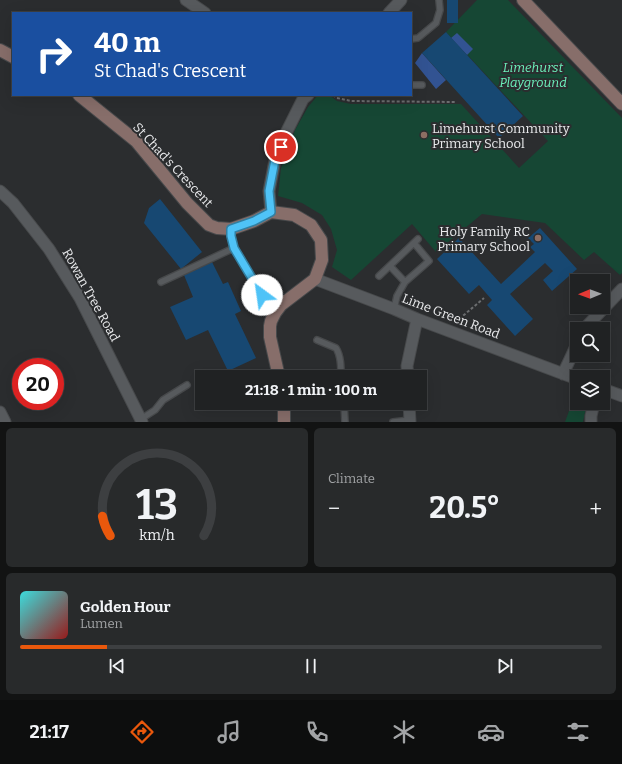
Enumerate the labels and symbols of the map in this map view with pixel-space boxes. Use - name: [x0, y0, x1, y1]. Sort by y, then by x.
- park label: Limehurst Playground: [499, 60, 567, 90]
- street label: St Chad's Crescent: [130, 120, 216, 211]
- place label: Limehurst Community Primary School: [432, 121, 570, 151]
- pin: [264, 130, 298, 164]
- marker: Limehurst Community Primary School: [419, 130, 429, 140]
- place label: Holy Family RC Primary School: [437, 224, 530, 254]
- marker: Holy Family RC Primary School: [533, 233, 543, 243]
- street label: Rowan Tree Road: [59, 246, 123, 344]
- position arrow: [241, 274, 283, 316]
- north arrow: [570, 274, 610, 314]
- street label: Lime Green Road: [400, 290, 502, 342]
- speed limit sign: 20: [12, 358, 64, 410]

